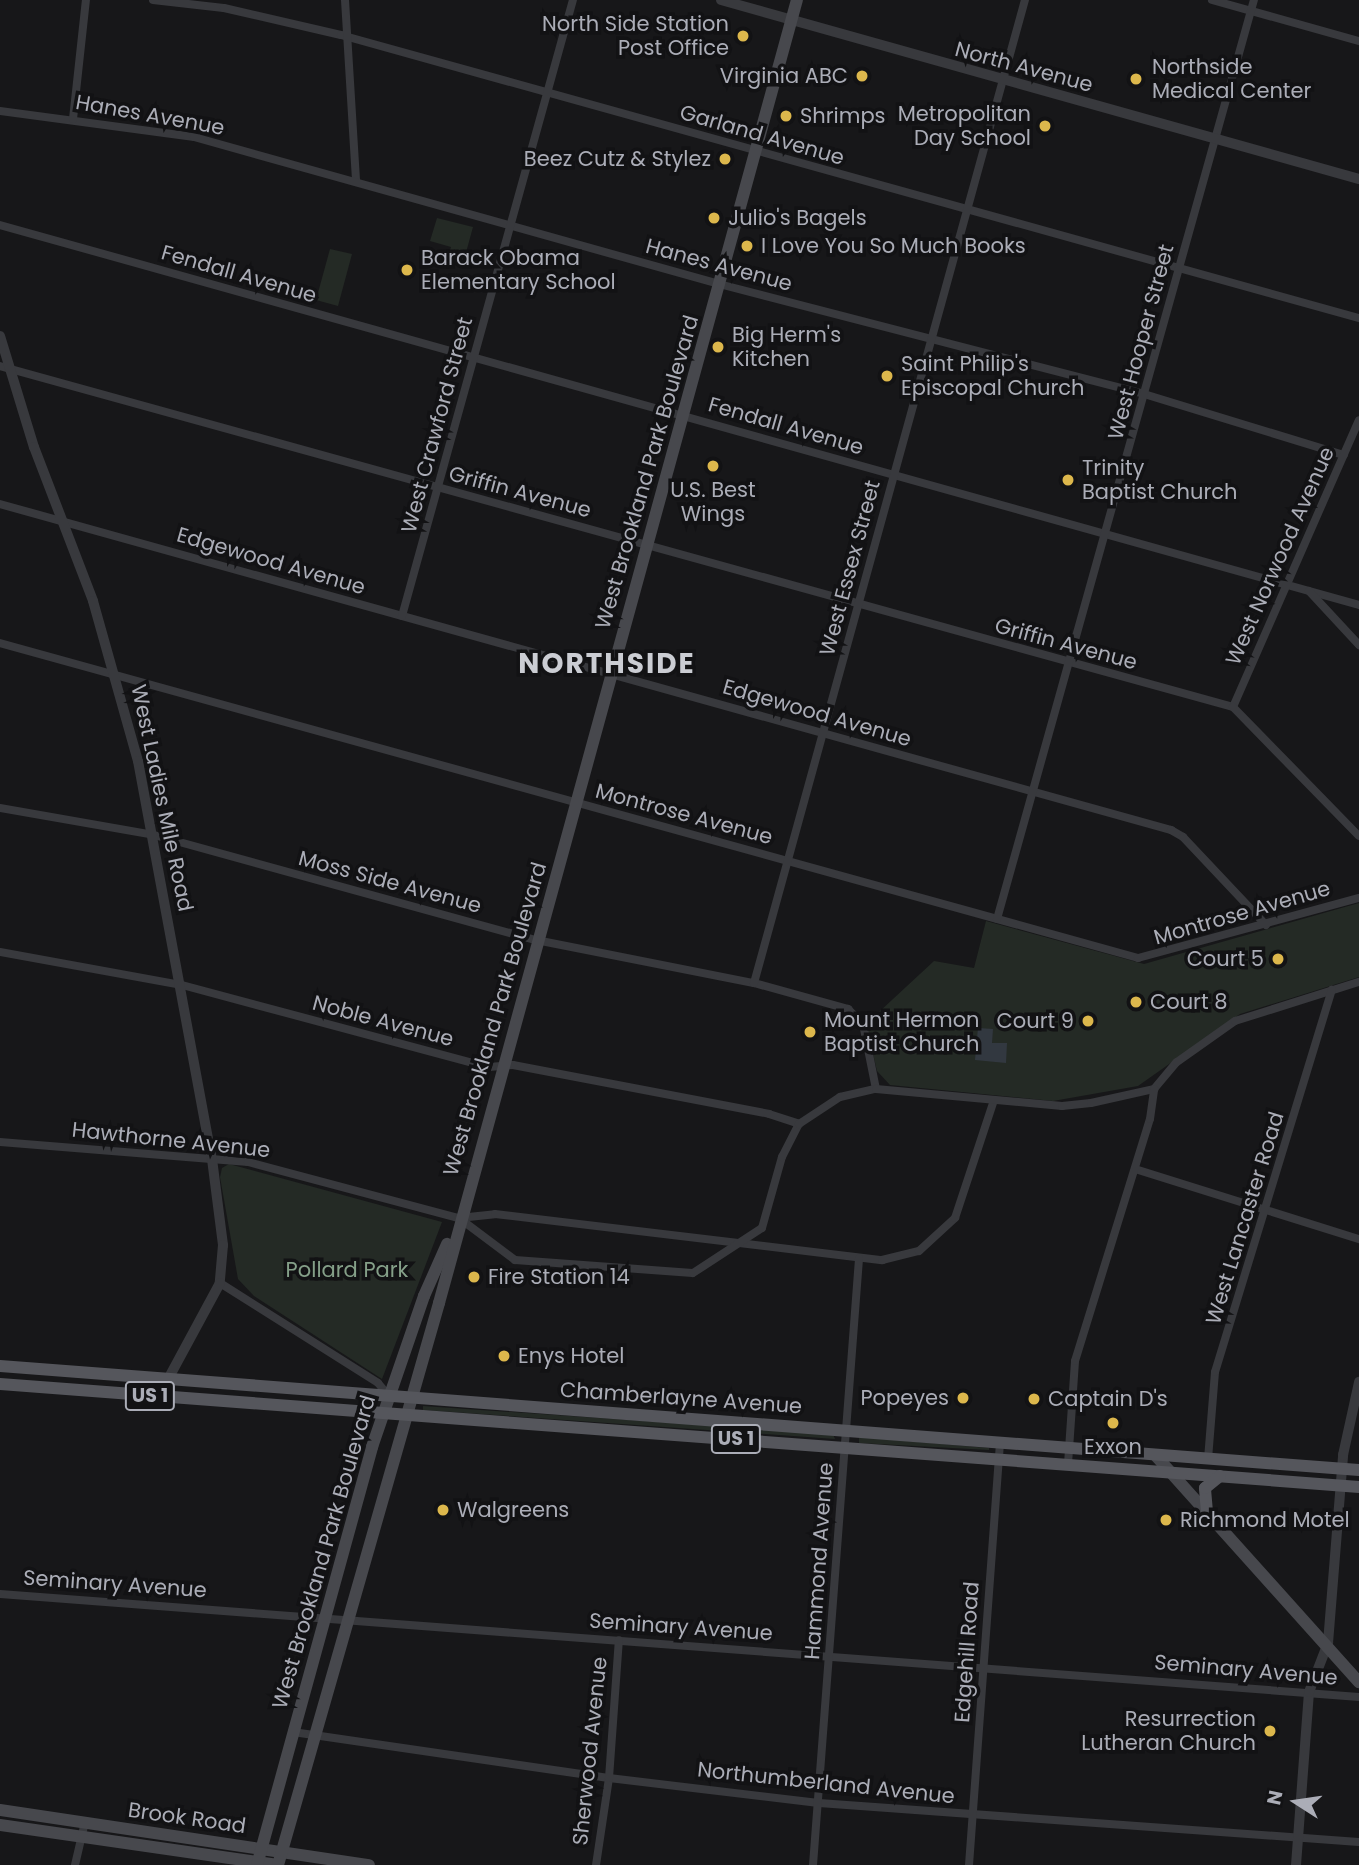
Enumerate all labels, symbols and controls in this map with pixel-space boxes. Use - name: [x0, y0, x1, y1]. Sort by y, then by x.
- place label: North Side Station Post Office: [542, 11, 729, 61]
- marker: North Side Station Post Office: [735, 28, 751, 44]
- street label: North Avenue: [952, 37, 1096, 97]
- place label: Northside Medical Center: [1152, 54, 1311, 104]
- place label: Virginia ABC: [720, 63, 848, 89]
- marker: Virginia ABC: [854, 68, 870, 84]
- marker: Northside Medical Center: [1126, 69, 1146, 89]
- street label: Hanes Avenue: [74, 90, 226, 140]
- street label: Garland Avenue: [677, 99, 847, 171]
- place label: Metropolitan Day School: [898, 101, 1031, 151]
- place label: Shrimps: [800, 103, 886, 129]
- marker: Shrimps: [778, 108, 794, 124]
- marker: Metropolitan Day School: [1037, 118, 1053, 134]
- place label: Beez Cutz & Stylez: [524, 146, 711, 172]
- marker: Beez Cutz & Stylez: [717, 151, 733, 167]
- place label: Julio's Bagels: [728, 205, 867, 231]
- marker: Julio's Bagels: [706, 210, 722, 226]
- street label: Hanes Avenue: [643, 233, 795, 297]
- place label: I Love You So Much Books: [761, 233, 1026, 259]
- marker: I Love You So Much Books: [739, 238, 755, 254]
- street label: Fendall Avenue: [159, 240, 319, 308]
- street label: West Hooper Street: [1103, 242, 1179, 442]
- place label: Barack Obama Elementary School: [421, 245, 616, 295]
- marker: Barack Obama Elementary School: [399, 262, 415, 278]
- street label: West Brookland Park Boulevard: [590, 312, 704, 632]
- street label: West Crawford Street: [396, 314, 478, 536]
- place label: Big Herm's Kitchen: [732, 322, 841, 372]
- marker: Big Herm's Kitchen: [710, 339, 726, 355]
- place label: Saint Philip's Episcopal Church: [901, 351, 1085, 401]
- marker: Saint Philip's Episcopal Church: [879, 368, 895, 384]
- street label: Fendall Avenue: [706, 392, 866, 460]
- street label: West Norwood Avenue: [1220, 443, 1340, 669]
- place label: Trinity Baptist Church: [1082, 455, 1237, 505]
- marker: U.S. Best Wings: [705, 458, 721, 474]
- street label: Griffin Avenue: [446, 461, 594, 523]
- marker: Trinity Baptist Church: [1060, 472, 1076, 488]
- place label: U.S. Best Wings: [670, 477, 756, 527]
- street label: West Essex Street: [814, 478, 886, 658]
- street label: Edgewood Avenue: [174, 522, 368, 600]
- street label: Griffin Avenue: [992, 613, 1140, 675]
- district label: NORTHSIDE: [519, 647, 695, 681]
- street label: Edgewood Avenue: [720, 674, 914, 752]
- street label: West Ladies Mile Road: [126, 682, 198, 914]
- street label: Montrose Avenue: [593, 778, 775, 850]
- street label: Moss Side Avenue: [296, 845, 484, 919]
- street label: West Brookland Park Boulevard: [438, 859, 552, 1179]
- street label: Montrose Avenue: [1151, 876, 1333, 950]
- place label: Court 5: [1187, 946, 1264, 972]
- marker: Court 5: [1270, 951, 1286, 967]
- place label: Court 8: [1150, 989, 1227, 1015]
- street label: Noble Avenue: [310, 990, 456, 1052]
- marker: Court 8: [1128, 994, 1144, 1010]
- place label: Mount Hermon Baptist Church: [824, 1007, 980, 1057]
- place label: Court 9: [997, 1008, 1074, 1034]
- marker: Court 9: [1080, 1013, 1096, 1029]
- marker: Mount Hermon Baptist Church: [802, 1024, 818, 1040]
- street label: West Lancaster Road: [1201, 1109, 1289, 1327]
- street label: Hawthorne Avenue: [71, 1117, 271, 1163]
- park label: Pollard Park: [286, 1257, 408, 1283]
- place label: Fire Station 14: [488, 1264, 630, 1290]
- marker: Fire Station 14: [466, 1269, 482, 1285]
- place label: Enys Hotel: [518, 1343, 624, 1369]
- marker: Enys Hotel: [496, 1348, 512, 1364]
- street label: Chamberlayne Avenue: [559, 1377, 803, 1419]
- road number: US 1: [124, 1380, 176, 1412]
- place label: Popeyes: [860, 1385, 949, 1411]
- place label: Captain D's: [1048, 1386, 1168, 1412]
- marker: Popeyes: [955, 1390, 971, 1406]
- marker: Captain D's: [1026, 1391, 1042, 1407]
- street label: West Brookland Park Boulevard: [267, 1392, 381, 1712]
- marker: Exxon: [1105, 1415, 1121, 1431]
- road number: US 1: [710, 1424, 762, 1455]
- place label: Exxon: [1084, 1434, 1142, 1460]
- street label: Hammond Avenue: [800, 1462, 838, 1660]
- place label: Walgreens: [457, 1497, 569, 1523]
- marker: Walgreens: [435, 1502, 451, 1518]
- place label: Richmond Motel: [1180, 1507, 1350, 1533]
- marker: Richmond Motel: [1158, 1512, 1174, 1528]
- street label: Seminary Avenue: [22, 1565, 208, 1603]
- street label: Edgehill Road: [950, 1581, 984, 1723]
- street label: Seminary Avenue: [588, 1608, 774, 1646]
- street label: Seminary Avenue: [1153, 1649, 1339, 1691]
- street label: Sherwood Avenue: [568, 1656, 612, 1846]
- place label: Resurrection Lutheran Church: [1081, 1706, 1256, 1756]
- marker: Resurrection Lutheran Church: [1262, 1723, 1278, 1739]
- street label: Northumberland Avenue: [696, 1757, 956, 1809]
- north arrow: [1261, 1767, 1331, 1837]
- text: N: [1260, 1788, 1290, 1807]
- street label: Brook Road: [127, 1797, 247, 1839]

